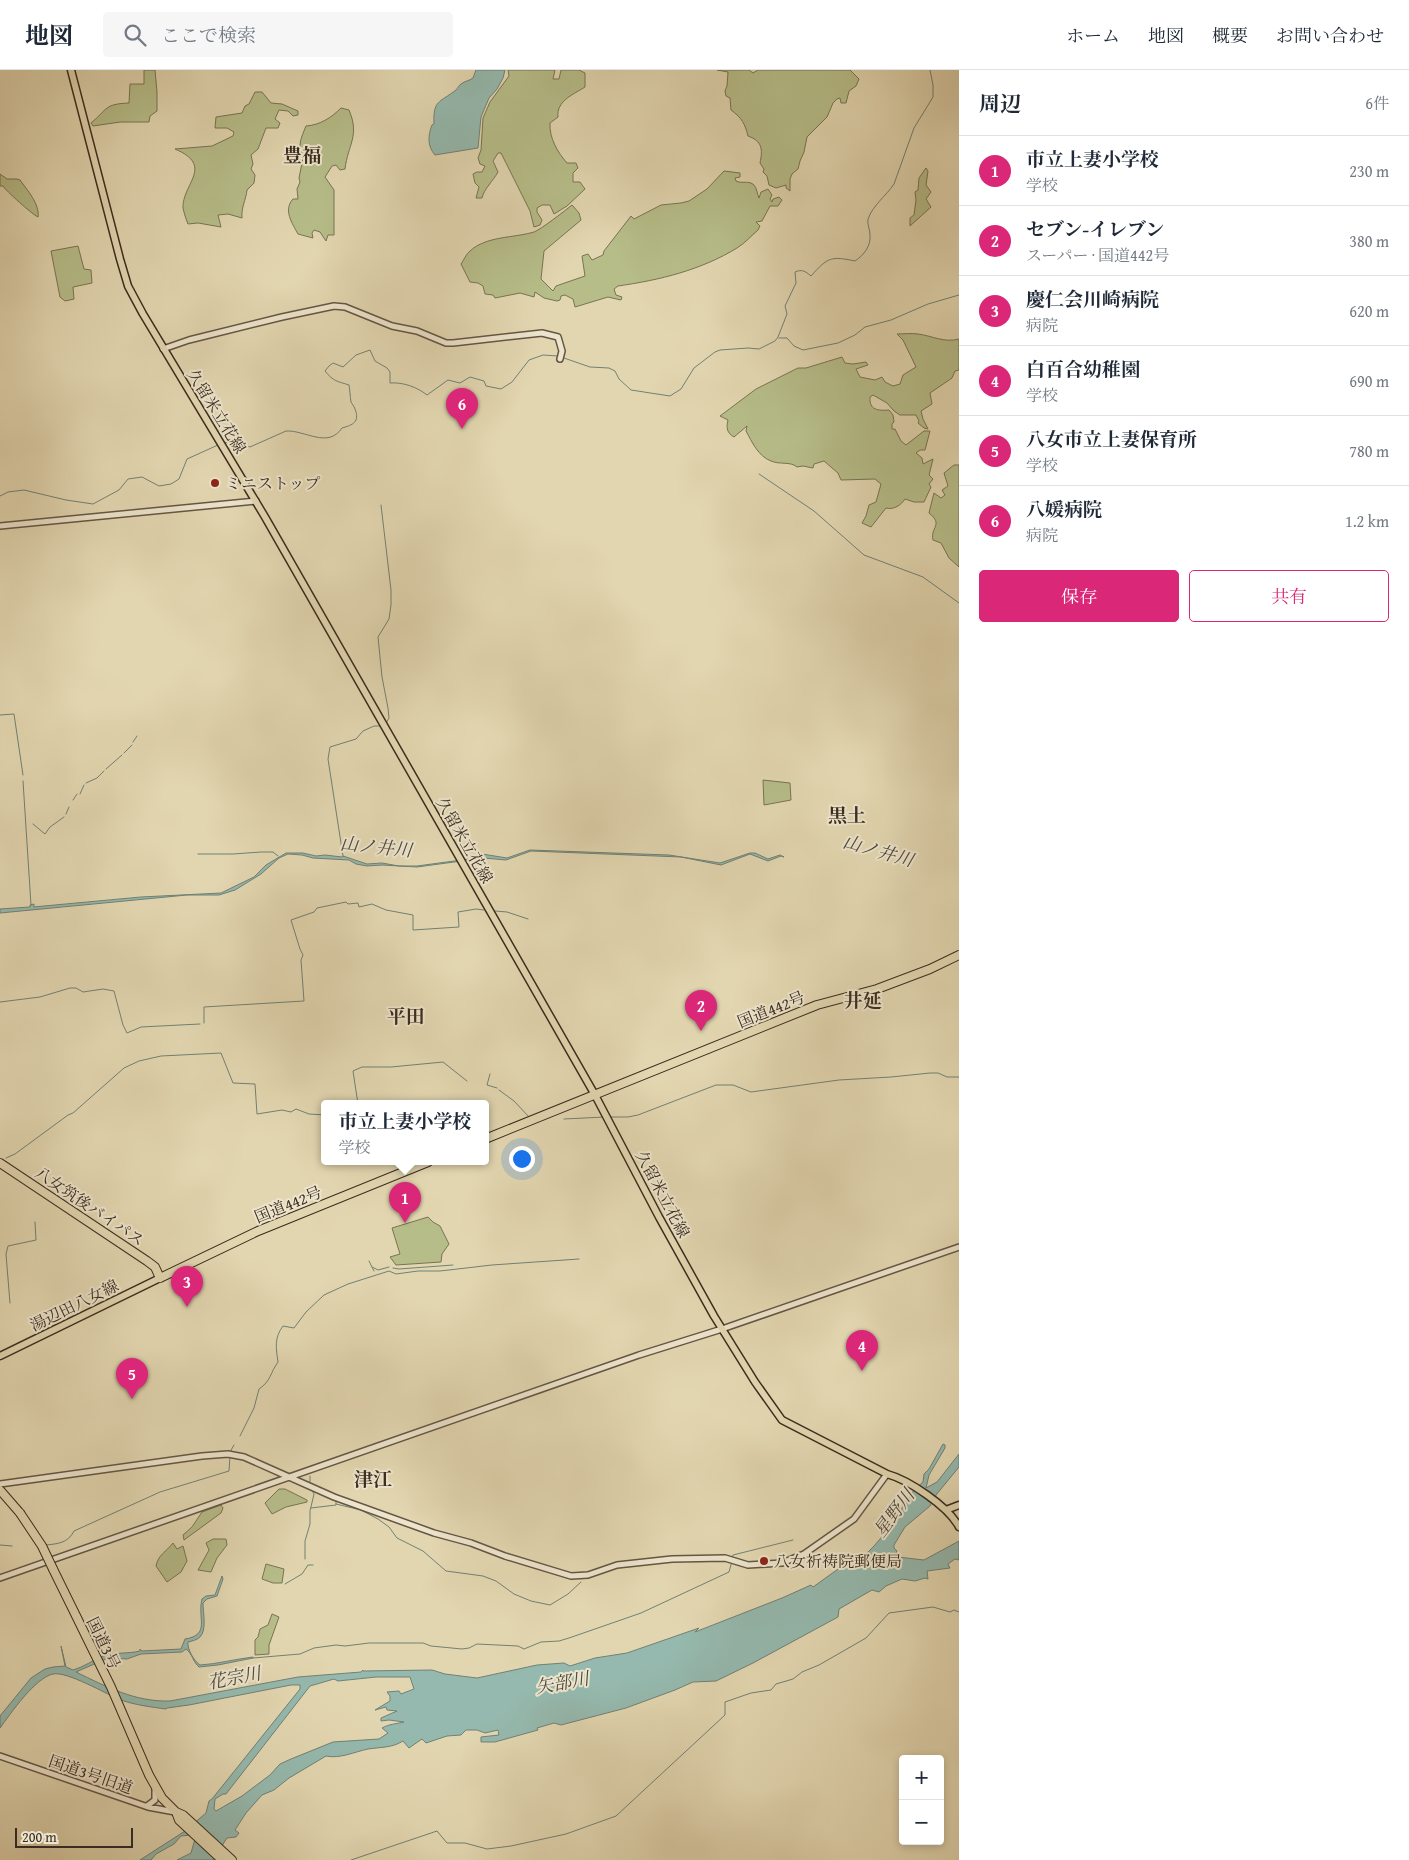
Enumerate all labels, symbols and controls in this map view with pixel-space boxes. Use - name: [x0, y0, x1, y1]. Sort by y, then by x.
- search box: [103, 12, 453, 57]
- text: 地図: [25, 18, 73, 53]
- icon: search: [121, 21, 149, 49]
- text: ここで検索: [161, 21, 256, 49]
- text: ホーム: [1066, 22, 1120, 49]
- text: 地図: [1148, 22, 1184, 49]
- text: 概要: [1212, 22, 1248, 49]
- text: お問い合わせ: [1276, 22, 1384, 49]
- text: 周辺: [979, 88, 1021, 119]
- text: 6件: [1365, 91, 1389, 115]
- district label: 豊福: [283, 141, 321, 169]
- text: 市立上妻小学校: [1026, 145, 1159, 173]
- text: 1: [991, 159, 999, 183]
- text: 230 m: [1349, 159, 1389, 183]
- text: 学校: [1026, 173, 1058, 197]
- text: セブン-イレブン: [1026, 215, 1164, 243]
- text: 2: [991, 229, 999, 253]
- text: 380 m: [1349, 229, 1389, 253]
- text: スーパー · 国道442号: [1026, 243, 1169, 267]
- text: 慶仁会川崎病院: [1026, 285, 1159, 313]
- text: 3: [991, 299, 999, 323]
- text: 620 m: [1349, 299, 1389, 323]
- text: 病院: [1026, 313, 1058, 337]
- text: 白百合幼稚園: [1026, 355, 1140, 383]
- street label: 久留米立花線: [181, 364, 253, 458]
- text: 4: [991, 369, 999, 393]
- text: 690 m: [1349, 369, 1389, 393]
- text: 学校: [1026, 383, 1058, 407]
- pin: 6: [446, 388, 478, 429]
- text: 八女市立上妻保育所: [1026, 425, 1197, 453]
- text: 5: [991, 439, 999, 463]
- text: 780 m: [1349, 439, 1389, 463]
- text: 学校: [1026, 453, 1058, 477]
- place label: ミニストップ: [225, 471, 321, 495]
- marker: ミニストップ: [209, 477, 221, 489]
- text: 八媛病院: [1026, 495, 1102, 523]
- text: 6: [991, 509, 999, 533]
- text: 1.2 km: [1345, 509, 1389, 533]
- text: 病院: [1026, 523, 1058, 547]
- button: 保存: [979, 570, 1179, 622]
- button: 共有: [1189, 570, 1389, 622]
- street label: 久留米立花線: [431, 792, 499, 888]
- district label: 黒土: [828, 801, 866, 829]
- water label: 山ノ井川: [840, 828, 918, 874]
- water label: 山ノ井川: [339, 829, 415, 864]
- street label: 国道442号: [734, 985, 808, 1033]
- district label: 井延: [844, 986, 882, 1014]
- pin: 2: [685, 990, 717, 1031]
- district label: 平田: [387, 1002, 425, 1030]
- popup: [321, 1100, 489, 1165]
- text: 市立上妻小学校: [338, 1107, 472, 1135]
- text: 学校: [338, 1135, 371, 1159]
- your location: [509, 1146, 535, 1172]
- street label: 久留米立花線: [630, 1146, 696, 1242]
- street label: 八女筑後バイパス: [30, 1160, 150, 1252]
- street label: 国道442号: [251, 1180, 325, 1228]
- pin: 1: [389, 1182, 421, 1223]
- pin: 3: [171, 1266, 203, 1307]
- street label: 湯辺田八女線: [26, 1273, 122, 1337]
- pin: 4: [846, 1330, 878, 1371]
- pin: 5: [116, 1358, 148, 1399]
- district label: 津江: [354, 1465, 392, 1493]
- water label: 星野川: [867, 1481, 922, 1542]
- place label: 八女祈祷院郵便局: [774, 1549, 902, 1573]
- marker: 八女祈祷院郵便局: [758, 1555, 770, 1567]
- street label: 国道3号: [81, 1613, 127, 1673]
- water label: 花宗川: [205, 1659, 265, 1696]
- water label: 矢部川: [533, 1664, 593, 1700]
- street label: 国道3号旧道: [46, 1748, 136, 1800]
- map controls: [899, 1755, 944, 1845]
- button: +: [899, 1755, 944, 1800]
- button: −: [899, 1800, 944, 1845]
- scale bar: [15, 1825, 132, 1848]
- text: 200 m: [22, 1827, 57, 1847]

